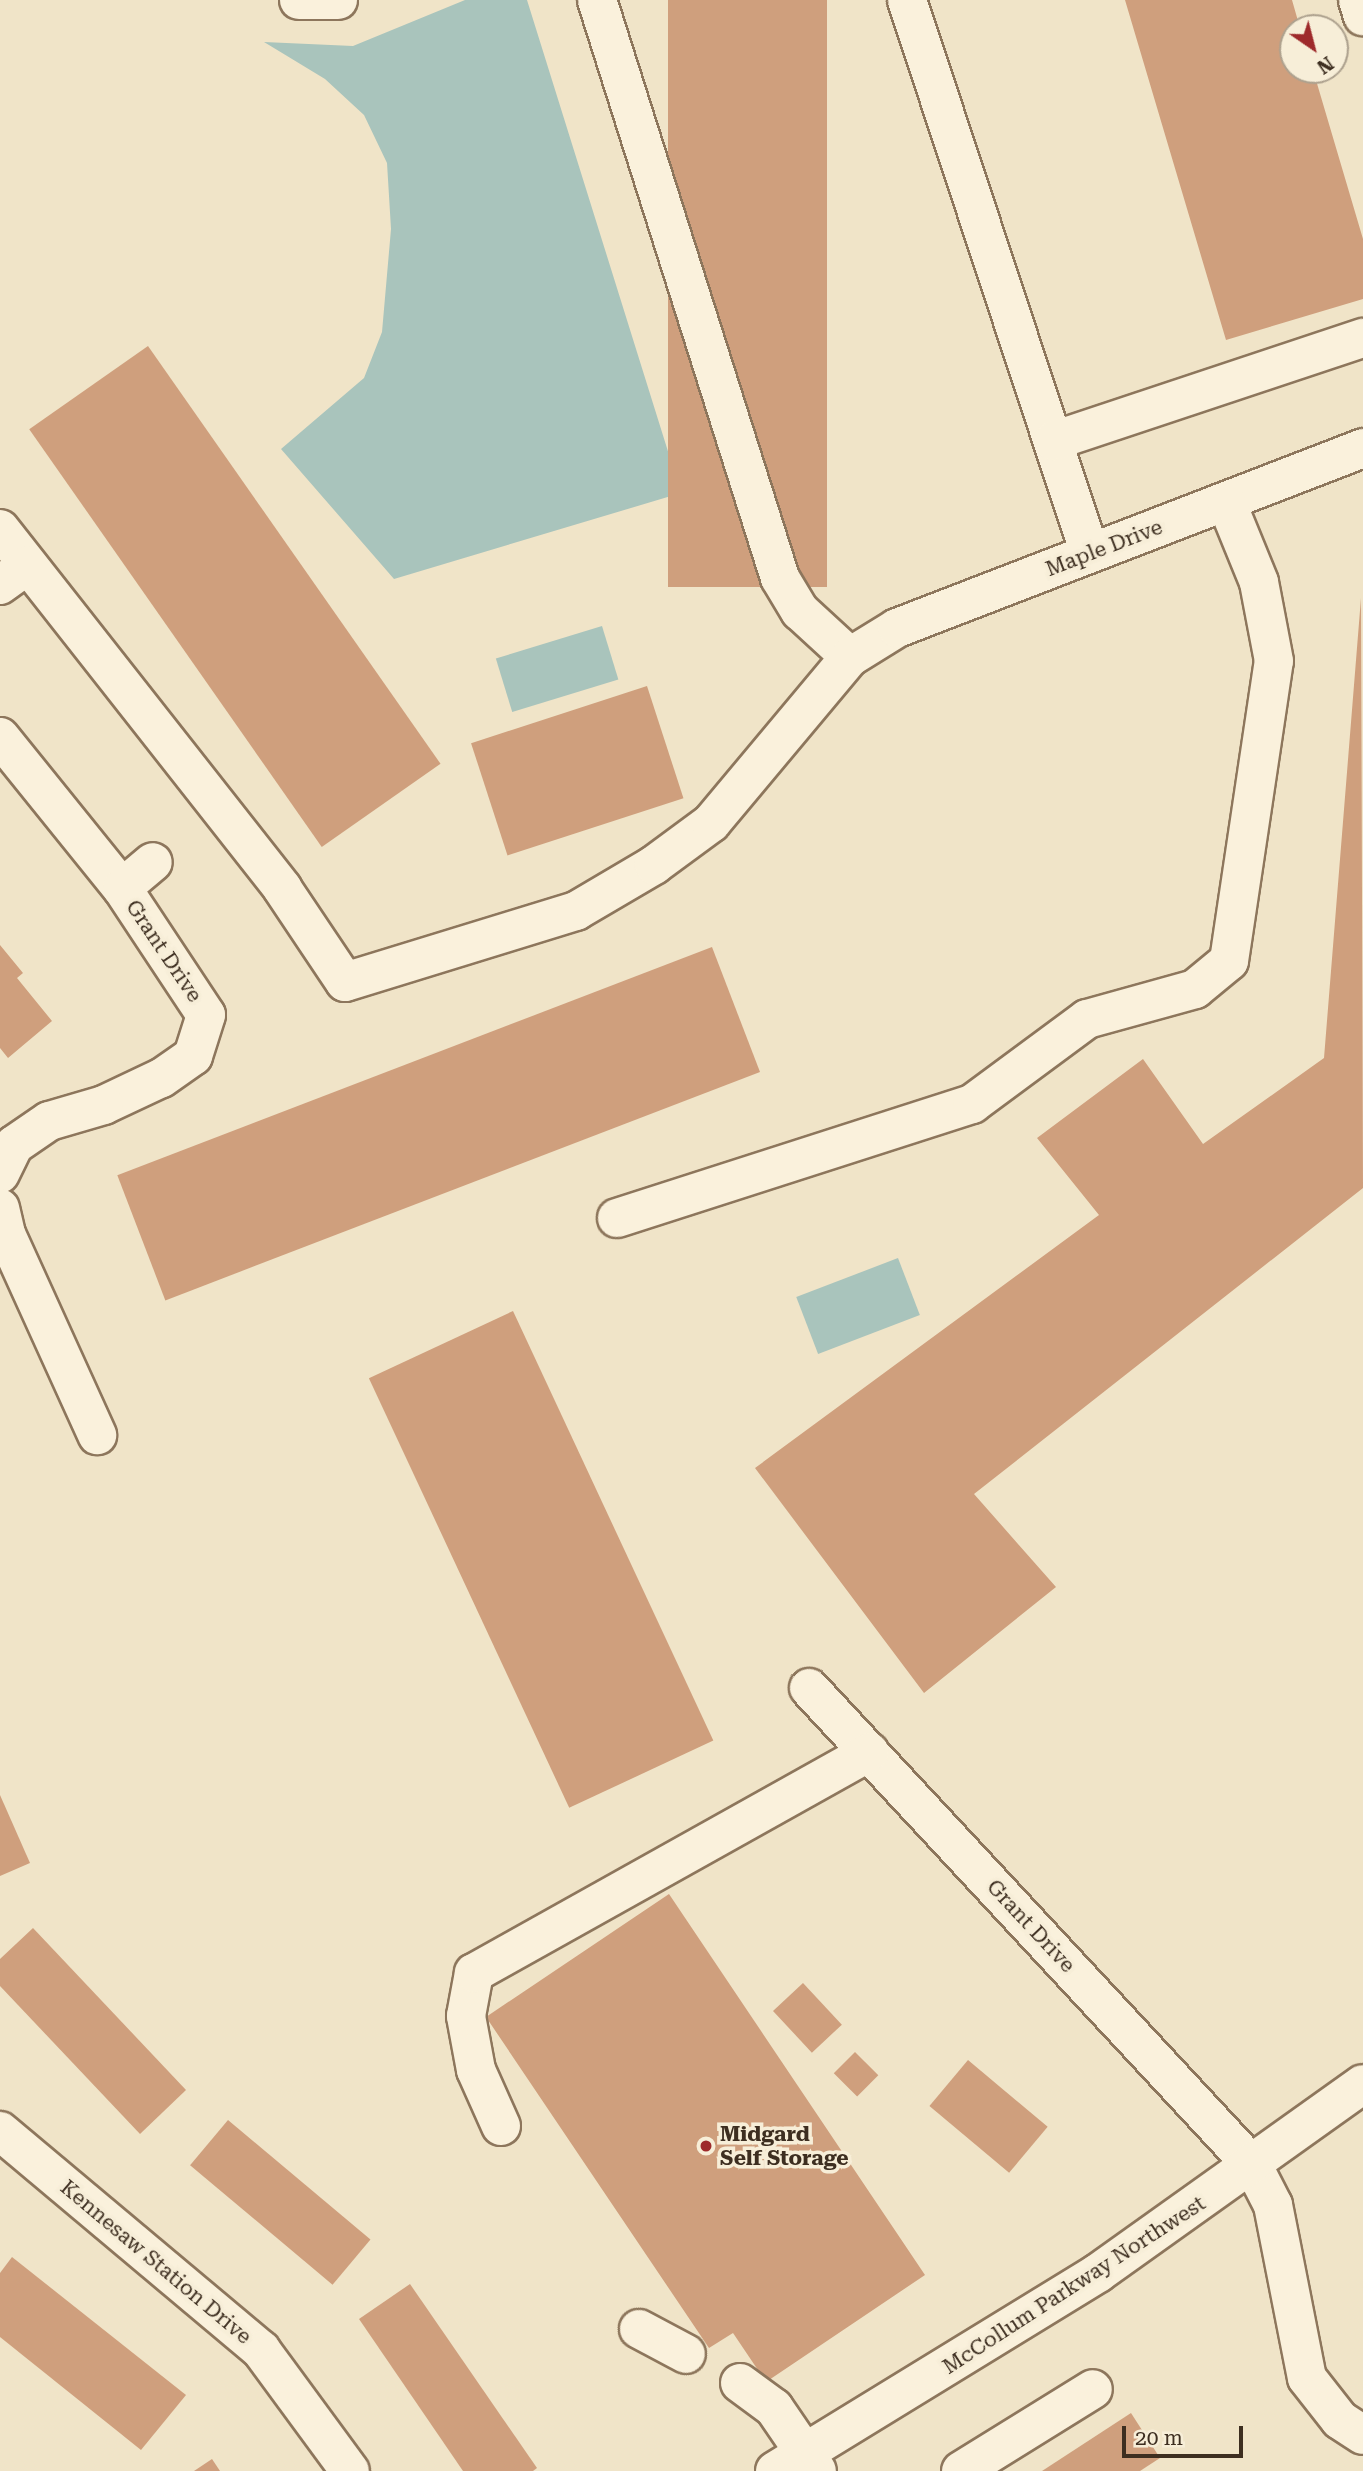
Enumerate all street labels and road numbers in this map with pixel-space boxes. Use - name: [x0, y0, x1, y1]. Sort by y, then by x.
- street label: Maple Drive: [1042, 514, 1166, 582]
- street label: Grant Drive: [121, 895, 207, 1007]
- street label: Grant Drive: [982, 1874, 1080, 1978]
- street label: Kennesaw Station Drive: [55, 2175, 257, 2349]
- street label: McCollum Parkway Northwest: [938, 2191, 1210, 2379]

